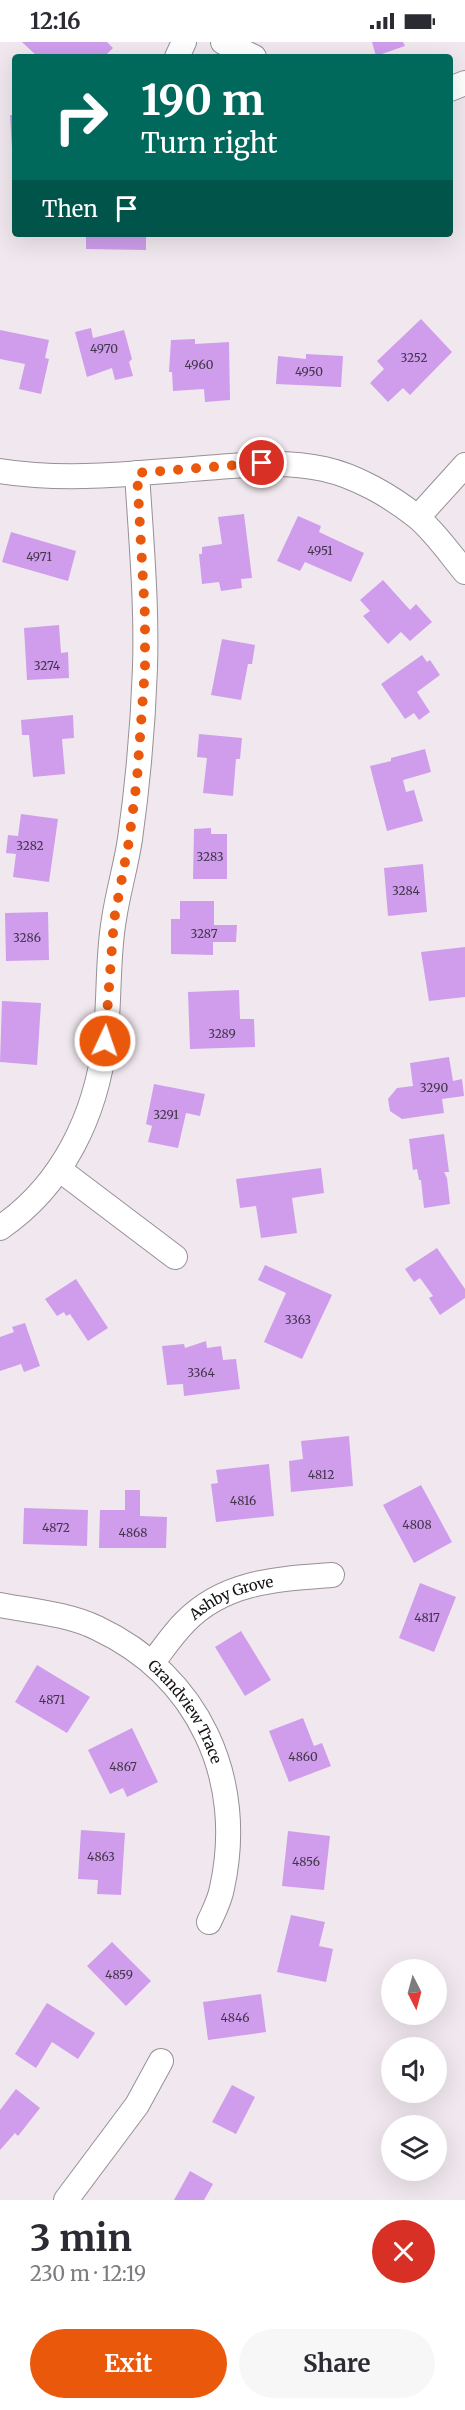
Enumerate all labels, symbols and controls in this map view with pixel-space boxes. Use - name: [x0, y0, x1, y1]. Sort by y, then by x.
- text: 12:16: [30, 7, 81, 35]
- text: 190 m: [141, 74, 264, 126]
- icon: right: [42, 78, 120, 156]
- text: Turn right: [141, 126, 278, 160]
- icon: arrive: [110, 192, 143, 225]
- text: Then: [42, 195, 98, 223]
- house number: 4970: [90, 341, 118, 356]
- house number: 3252: [401, 350, 427, 365]
- house number: 4960: [185, 357, 214, 372]
- house number: 4950: [295, 364, 323, 379]
- pin: [236, 437, 287, 488]
- icon: arrive: [245, 446, 278, 479]
- house number: 4951: [307, 543, 333, 558]
- house number: 4971: [26, 549, 52, 564]
- house number: 3274: [34, 658, 61, 673]
- house number: 3282: [16, 838, 44, 853]
- house number: 3283: [196, 849, 224, 864]
- house number: 3284: [392, 883, 421, 898]
- house number: 3287: [190, 926, 218, 941]
- house number: 3286: [13, 930, 41, 945]
- position arrow: [73, 1009, 137, 1073]
- house number: 3289: [208, 1026, 236, 1041]
- house number: 3290: [420, 1080, 448, 1095]
- house number: 3291: [153, 1107, 179, 1122]
- house number: 3363: [285, 1312, 311, 1327]
- house number: 3364: [187, 1365, 215, 1380]
- house number: 4812: [308, 1467, 334, 1482]
- house number: 4816: [230, 1493, 256, 1508]
- house number: 4808: [402, 1517, 432, 1532]
- house number: 4872: [42, 1520, 70, 1535]
- house number: 4868: [119, 1525, 147, 1540]
- street label: Ashby Grove: [184, 1571, 275, 1624]
- house number: 4817: [414, 1610, 440, 1625]
- street label: Grandview Trace: [144, 1655, 227, 1766]
- house number: 4871: [39, 1692, 66, 1707]
- house number: 4860: [288, 1749, 318, 1764]
- house number: 4867: [109, 1759, 137, 1774]
- house number: 4863: [87, 1849, 115, 1864]
- house number: 4856: [292, 1854, 320, 1869]
- north arrow: [381, 1959, 447, 2025]
- map controls: [381, 1959, 447, 2181]
- house number: 4859: [105, 1967, 133, 1982]
- house number: 4846: [221, 2010, 250, 2025]
- button: sound: [381, 2037, 447, 2103]
- button: layers: [381, 2115, 447, 2181]
- text: 3 min: [30, 2216, 132, 2261]
- button: close: [372, 2220, 435, 2283]
- text: 230 m · 12:19: [30, 2261, 146, 2286]
- button: Exit: [30, 2329, 227, 2398]
- button: Share: [239, 2329, 435, 2398]

